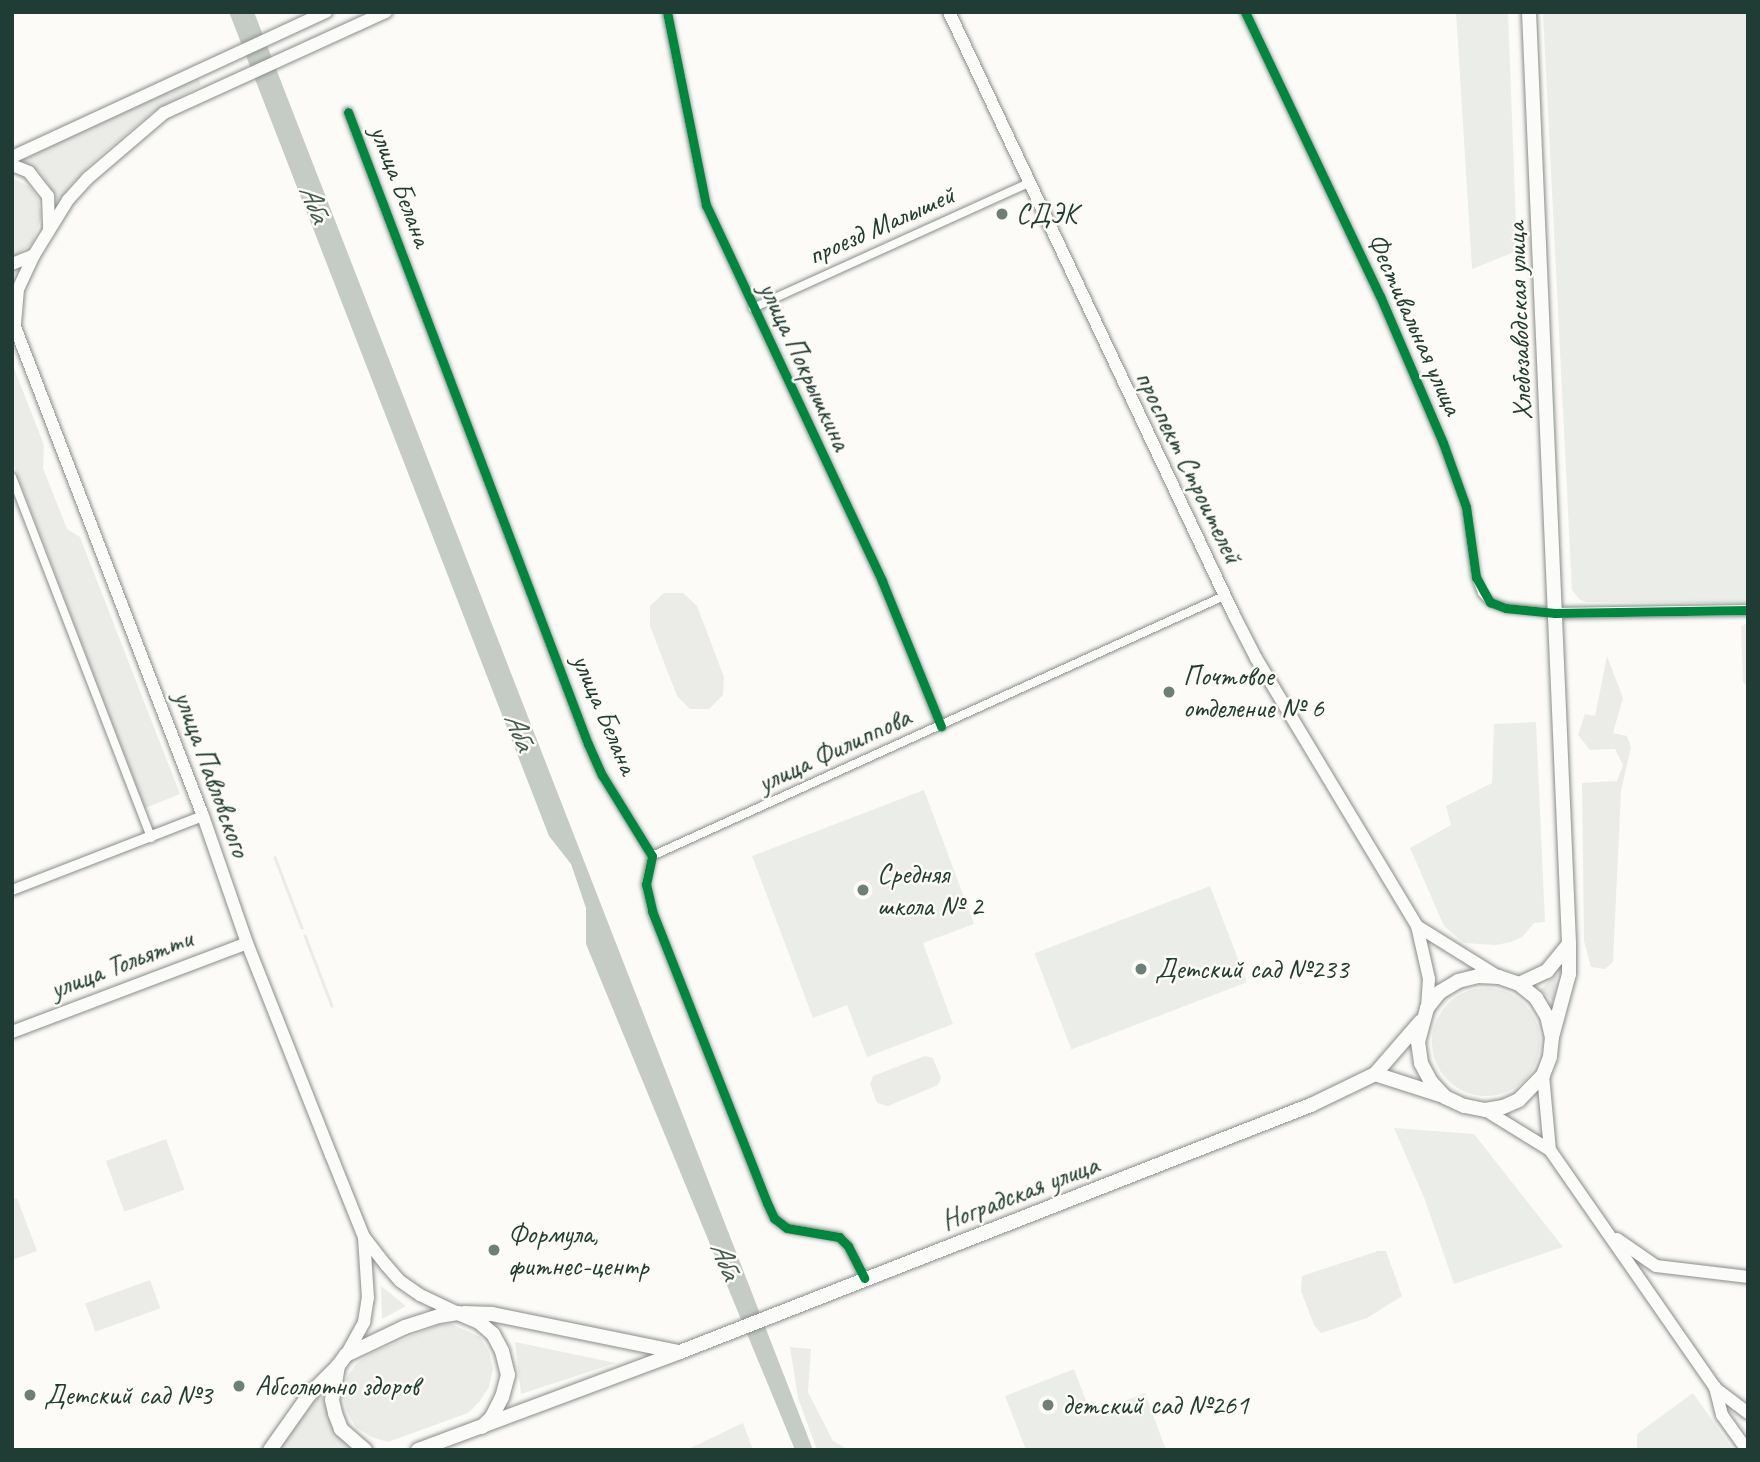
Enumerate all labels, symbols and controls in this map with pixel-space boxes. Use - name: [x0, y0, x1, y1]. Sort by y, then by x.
- street label: улица Белана: [362, 120, 440, 252]
- street label: проезд Малышей: [801, 177, 961, 273]
- water label: Аба: [291, 179, 339, 227]
- place label: СДЭК: [1016, 197, 1077, 231]
- marker: СДЭК: [994, 206, 1010, 222]
- street label: Хлебозаводская улица: [1499, 221, 1539, 421]
- street label: Фестивальная улица: [1359, 227, 1471, 421]
- street label: улица Покрышкина: [751, 276, 859, 456]
- street label: проспект Строителей: [1128, 365, 1250, 569]
- street label: улица Белана: [565, 649, 645, 779]
- place label: Почтовое отделение № 6: [1183, 659, 1323, 725]
- marker: Почтовое отделение № 6: [1161, 684, 1177, 700]
- street label: улица Павловского: [167, 687, 257, 861]
- street label: улица Филиппова: [752, 700, 916, 800]
- water label: Аба: [496, 707, 544, 755]
- place label: Средняя школа № 2: [877, 857, 983, 923]
- marker: Средняя школа № 2: [855, 882, 871, 898]
- street label: улица Тольятти: [47, 922, 195, 1006]
- place label: Детский сад №233: [1155, 952, 1348, 986]
- marker: Детский сад №233: [1133, 961, 1149, 977]
- street label: Ноградская улица: [936, 1147, 1104, 1239]
- place label: Формула, фитнес-центр: [508, 1217, 649, 1283]
- water label: Аба: [702, 1236, 750, 1284]
- marker: Формула, фитнес-центр: [486, 1242, 502, 1258]
- place label: Абсолютно здоров: [255, 1369, 417, 1403]
- marker: Абсолютно здоров: [229, 1376, 249, 1396]
- place label: Детский сад №3: [44, 1378, 212, 1412]
- marker: Детский сад №3: [22, 1387, 38, 1403]
- place label: детский сад №261: [1062, 1388, 1249, 1422]
- marker: детский сад №261: [1040, 1397, 1056, 1413]

